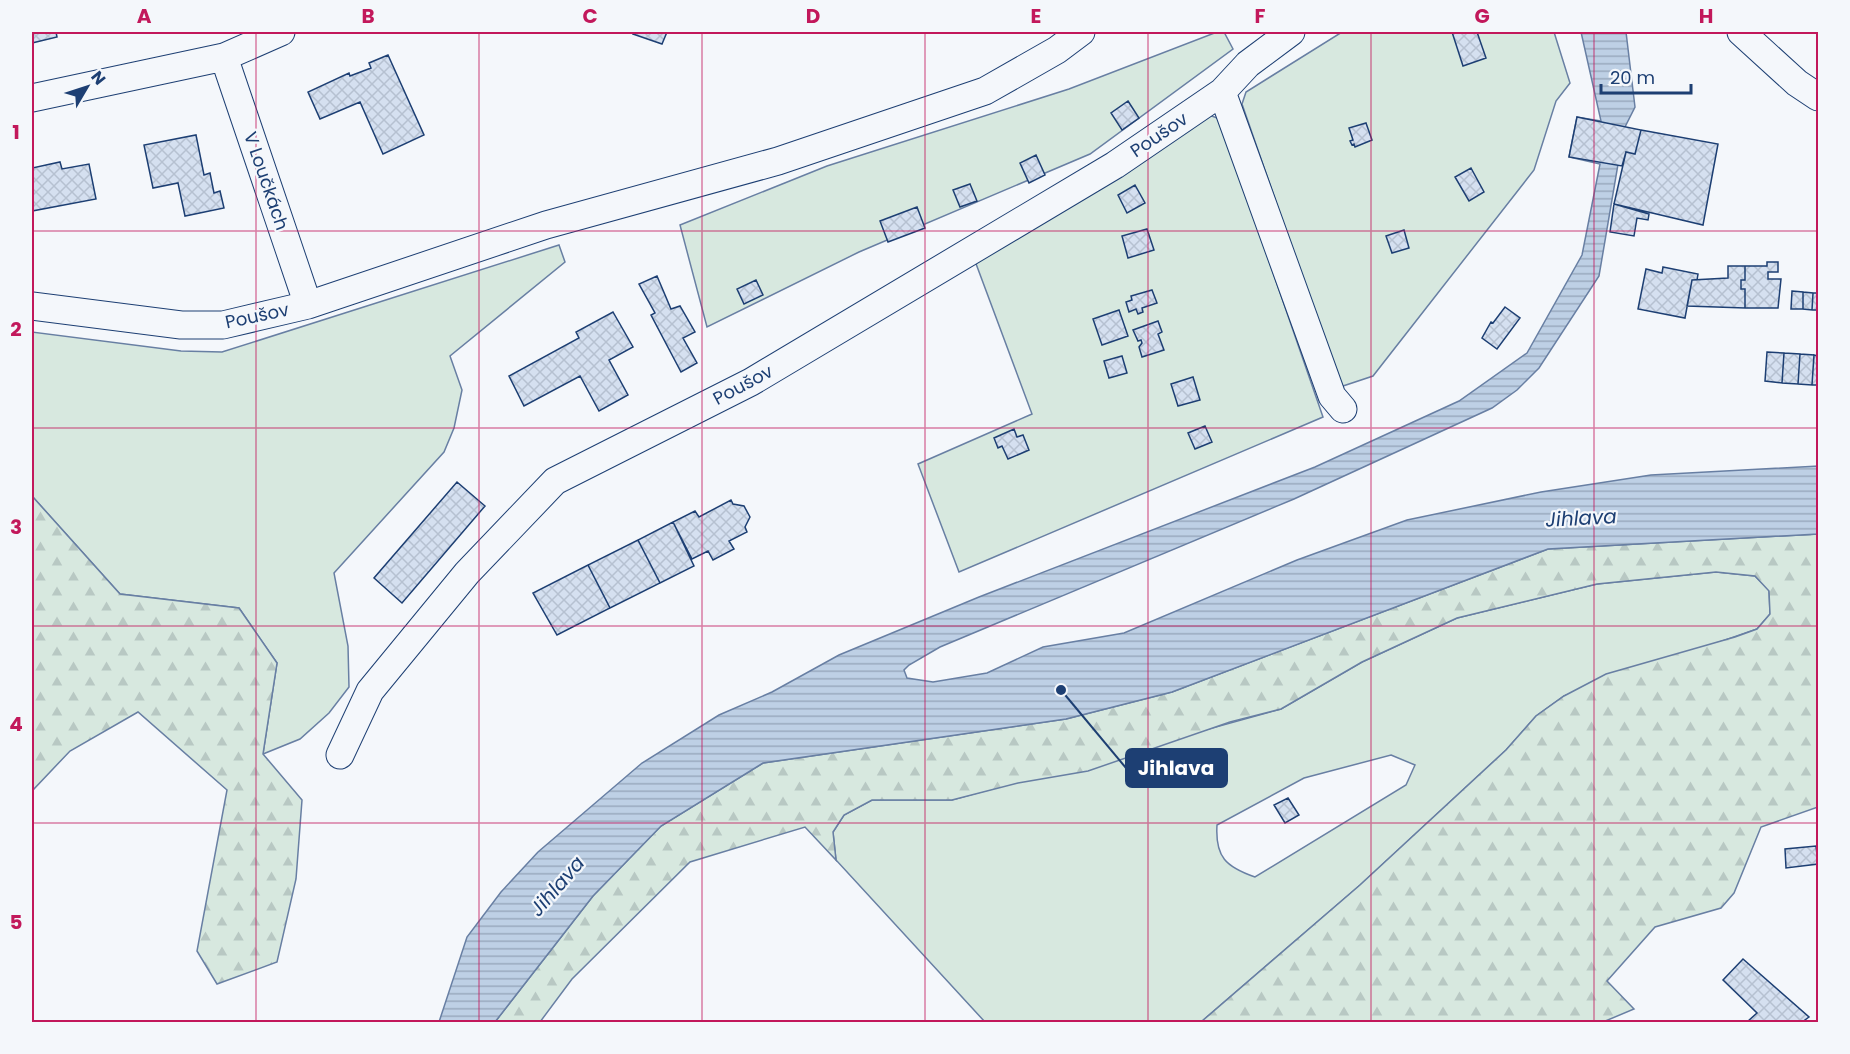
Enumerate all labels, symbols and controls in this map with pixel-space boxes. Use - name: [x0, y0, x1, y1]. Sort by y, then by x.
- text: A: [137, 2, 152, 30]
- text: B: [361, 2, 375, 30]
- text: C: [582, 2, 598, 30]
- text: D: [806, 2, 820, 30]
- text: E: [1031, 2, 1041, 30]
- text: F: [1255, 2, 1266, 30]
- text: G: [1474, 2, 1490, 30]
- text: H: [1699, 2, 1713, 30]
- north arrow: [57, 57, 117, 117]
- scale bar: [1601, 57, 1691, 95]
- text: 20 m: [1610, 65, 1655, 90]
- text: N: [86, 66, 111, 90]
- street label: Poušov: [1125, 106, 1192, 163]
- text: 1: [12, 118, 20, 146]
- street label: V Loučkách: [238, 128, 295, 233]
- street label: Poušov: [223, 297, 291, 334]
- text: 2: [10, 315, 22, 343]
- street label: Poušov: [708, 358, 777, 411]
- water label: Jihlava: [1545, 502, 1617, 534]
- text: 3: [10, 513, 22, 541]
- text: 4: [9, 710, 23, 738]
- callout: Jihlava: [1126, 749, 1227, 787]
- text: Jihlava: [1138, 754, 1214, 782]
- water label: Jihlava: [523, 850, 591, 922]
- text: 5: [10, 908, 23, 936]

